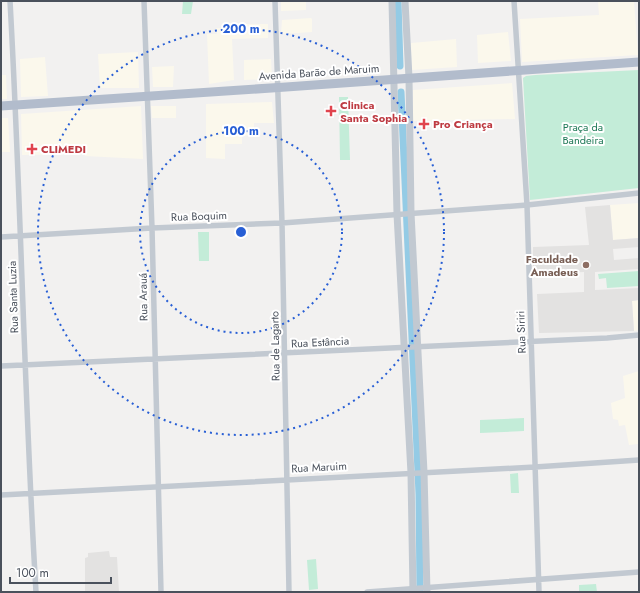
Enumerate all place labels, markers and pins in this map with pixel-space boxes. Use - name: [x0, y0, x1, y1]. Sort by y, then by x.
- place label: Clinica Santa Sophia: [340, 97, 407, 126]
- marker: Clinica Santa Sophia: [325, 105, 337, 117]
- place label: Pro Criança: [433, 116, 493, 132]
- marker: Pro Criança: [418, 118, 430, 130]
- place label: CLIMEDI: [41, 141, 86, 157]
- marker: CLIMEDI: [26, 143, 38, 155]
- centre of rings: [234, 225, 248, 239]
- place label: Faculdade Amadeus: [526, 251, 578, 280]
- marker: Faculdade Amadeus: [581, 260, 591, 270]

